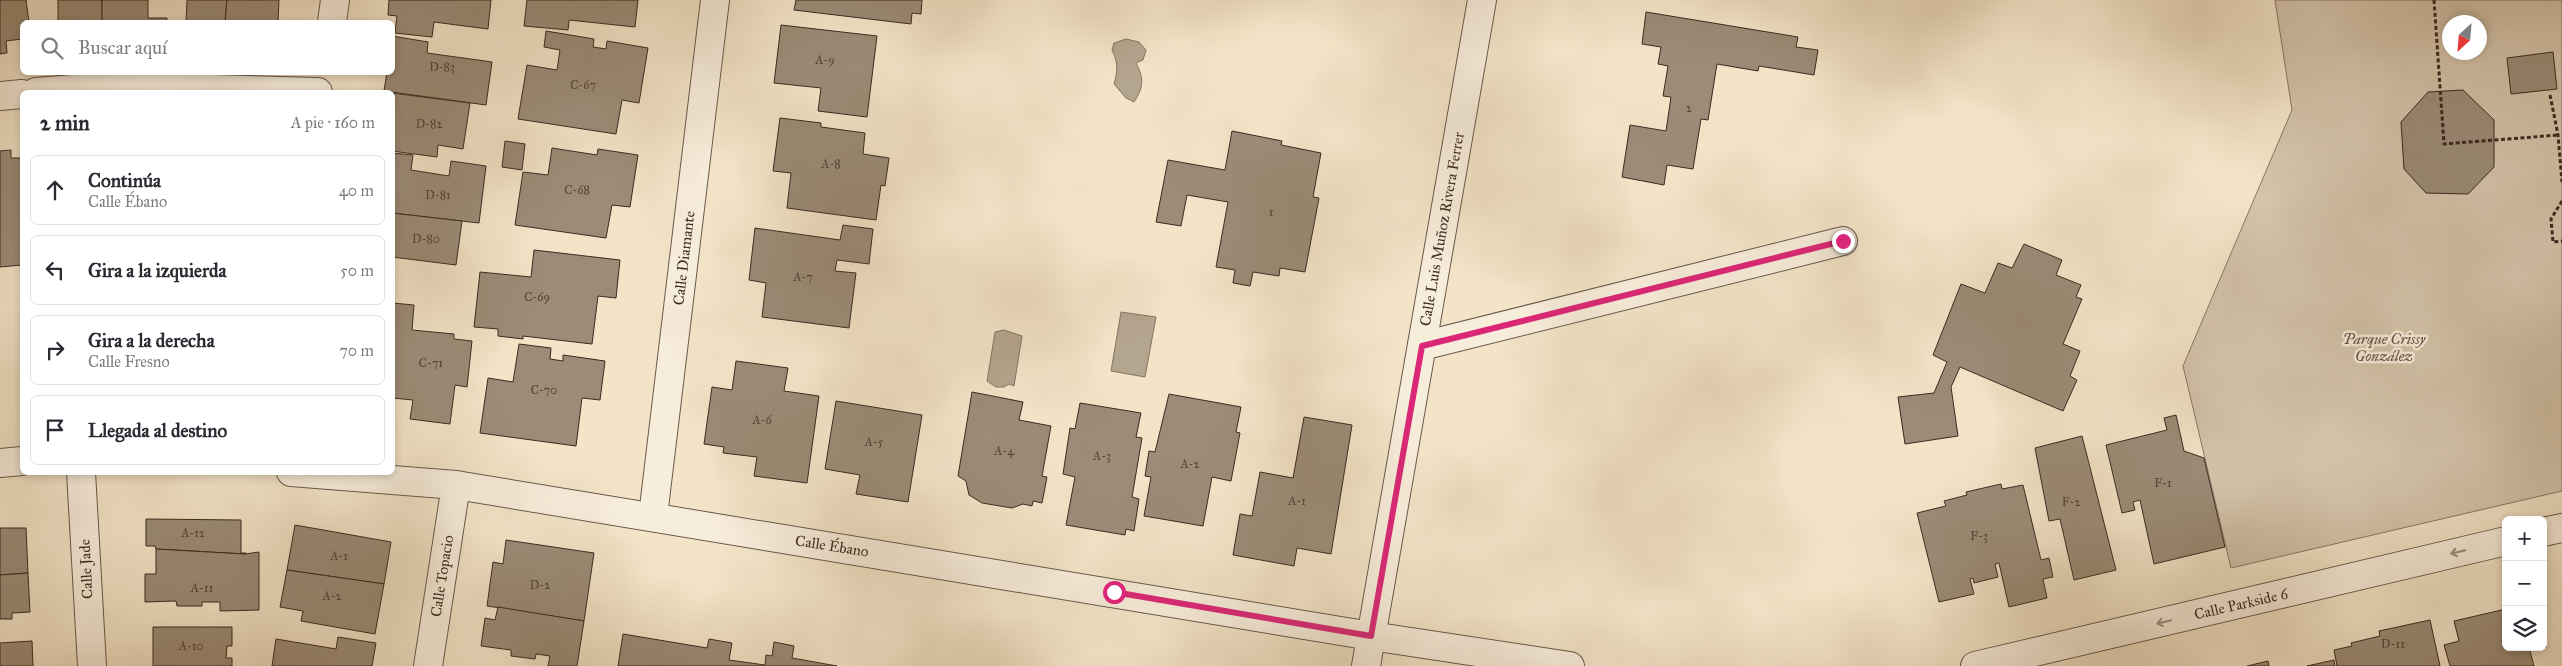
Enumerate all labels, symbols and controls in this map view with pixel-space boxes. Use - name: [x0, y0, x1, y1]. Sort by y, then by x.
- north arrow: [2442, 15, 2487, 60]
- search box: [20, 20, 395, 75]
- icon: search: [38, 34, 66, 62]
- text: Buscar aquí: [78, 36, 167, 59]
- house number: A-9: [814, 53, 835, 67]
- house number: D-83: [429, 60, 455, 74]
- house number: C-67: [570, 78, 596, 92]
- house number: 2: [1686, 101, 1692, 115]
- text: 2 min: [40, 110, 90, 136]
- text: A pie · 160 m: [291, 113, 375, 132]
- house number: D-82: [416, 117, 442, 131]
- street label: Calle Luis Muñoz Rivera Ferrer: [1416, 130, 1468, 328]
- house number: A-8: [820, 157, 841, 171]
- text: Continúa: [88, 169, 161, 192]
- icon: ahead: [41, 176, 69, 204]
- text: 40 m: [339, 181, 374, 200]
- house number: C-68: [564, 183, 590, 197]
- house number: D-81: [425, 188, 451, 202]
- text: Calle Ébano: [88, 192, 167, 211]
- house number: 1: [1269, 205, 1274, 219]
- street label: Calle Diamante: [669, 210, 699, 306]
- route end: [1832, 230, 1855, 253]
- house number: D-80: [412, 232, 440, 246]
- icon: left: [41, 256, 69, 284]
- text: Gira a la izquierda: [88, 259, 227, 282]
- text: 50 m: [340, 261, 374, 280]
- house number: A-7: [792, 270, 813, 284]
- house number: C-69: [524, 290, 550, 304]
- text: Gira a la derecha: [88, 329, 215, 352]
- park label: Parque Crissy González: [2343, 330, 2427, 365]
- icon: right: [41, 336, 69, 364]
- text: 70 m: [339, 341, 374, 360]
- text: Calle Fresno: [88, 352, 170, 371]
- house number: C-71: [419, 356, 443, 370]
- house number: C-70: [531, 383, 557, 397]
- house number: A-6: [751, 413, 772, 427]
- icon: arrive: [41, 416, 69, 444]
- text: Llegada al destino: [88, 419, 227, 442]
- house number: A-5: [864, 435, 884, 449]
- house number: A-4: [993, 444, 1014, 458]
- house number: A-3: [1092, 449, 1111, 463]
- house number: A-2: [1180, 457, 1200, 471]
- house number: F-1: [2154, 476, 2172, 490]
- house number: A-1: [1287, 494, 1306, 508]
- house number: F-2: [2062, 495, 2080, 509]
- map controls: [2502, 516, 2547, 651]
- button: +: [2502, 516, 2547, 561]
- house number: A-12: [180, 526, 205, 540]
- house number: F-3: [1970, 529, 1988, 543]
- street label: Calle Ébano: [794, 530, 871, 561]
- street label: Calle Topacio: [427, 533, 457, 618]
- street label: Calle Jade: [75, 539, 98, 599]
- one-way arrow: [2451, 548, 2467, 557]
- house number: A-1: [329, 549, 348, 563]
- button: −: [2502, 561, 2547, 606]
- house number: D-2: [530, 578, 550, 592]
- house number: A-11: [190, 581, 213, 595]
- route start: [1103, 581, 1126, 604]
- street label: Calle Parkside 6: [2192, 584, 2291, 624]
- house number: A-2: [322, 589, 342, 603]
- button: layers: [2502, 606, 2547, 651]
- one-way arrow: [2156, 618, 2172, 627]
- house number: D-11: [2381, 637, 2405, 651]
- house number: A-10: [178, 639, 203, 653]

